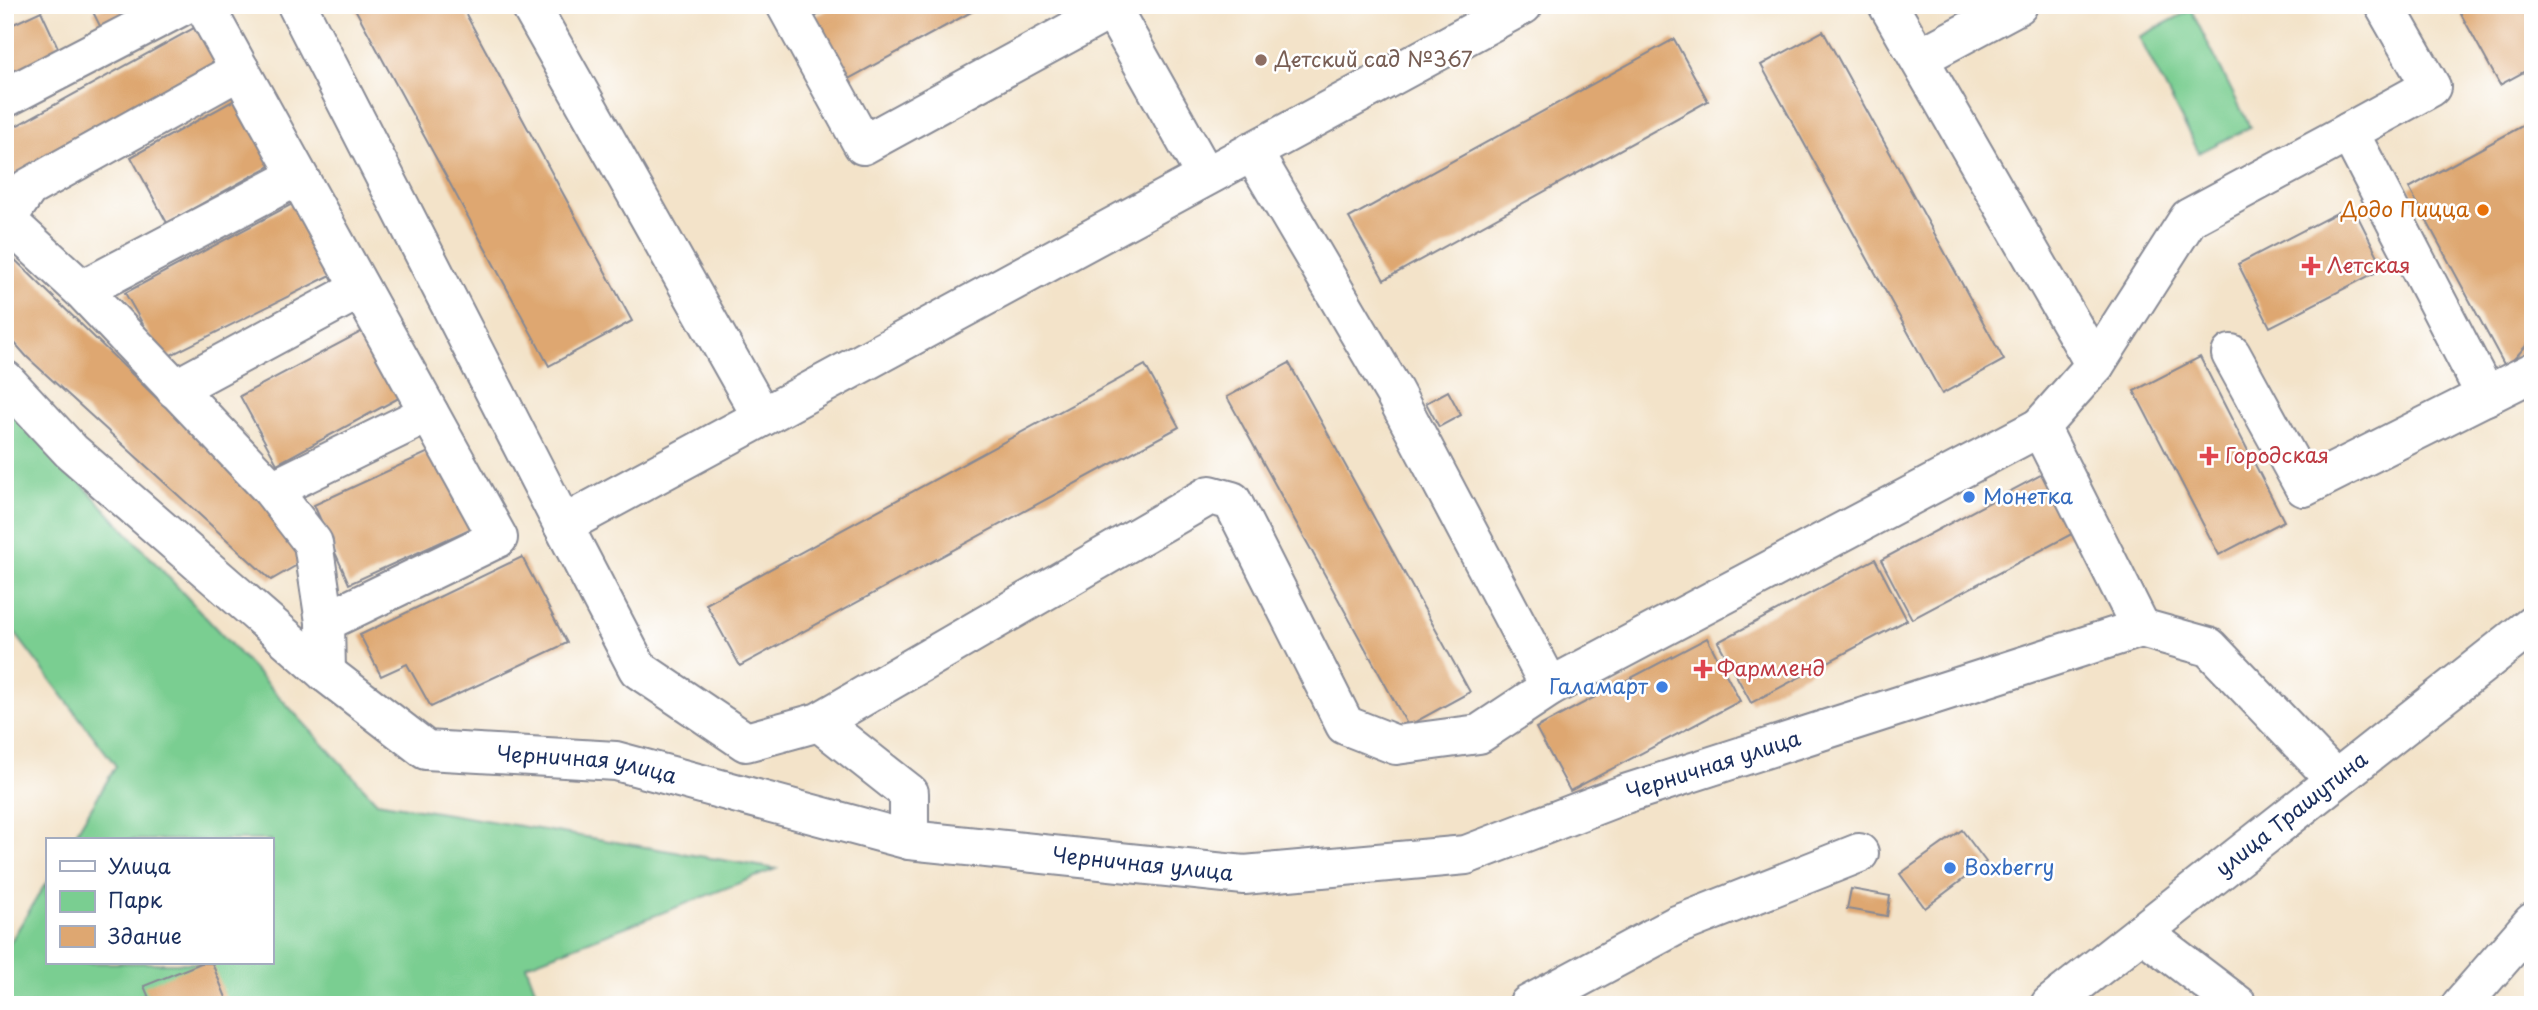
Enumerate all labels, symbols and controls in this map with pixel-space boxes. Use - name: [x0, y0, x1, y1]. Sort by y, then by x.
- place label: Детский сад №367: [1274, 42, 1473, 74]
- marker: Детский сад №367: [1253, 52, 1269, 68]
- place label: Додо Пицца: [2340, 192, 2470, 224]
- marker: Додо Пицца: [2475, 202, 2491, 218]
- place label: Летская: [2327, 248, 2411, 280]
- marker: Летская: [2301, 256, 2321, 276]
- place label: Городская: [2225, 438, 2329, 470]
- marker: Городская: [2199, 446, 2219, 466]
- place label: Монетка: [1983, 479, 2074, 511]
- marker: Монетка: [1961, 489, 1977, 505]
- place label: Фармленд: [1717, 651, 1825, 683]
- marker: Фармленд: [1695, 661, 1711, 677]
- place label: Галамарт: [1549, 669, 1649, 701]
- marker: Галамарт: [1654, 679, 1670, 695]
- street label: Черничная улица: [1621, 720, 1805, 807]
- street label: Черничная улица: [496, 736, 682, 791]
- street label: улица Трашутина: [2208, 742, 2374, 883]
- street label: Черничная улица: [1051, 837, 1236, 888]
- legend: [46, 838, 273, 964]
- text: Улица: [108, 849, 171, 881]
- place label: Boxberry: [1964, 850, 2055, 882]
- marker: Boxberry: [1942, 860, 1958, 876]
- text: Парк: [108, 883, 163, 915]
- text: Здание: [108, 919, 182, 951]

